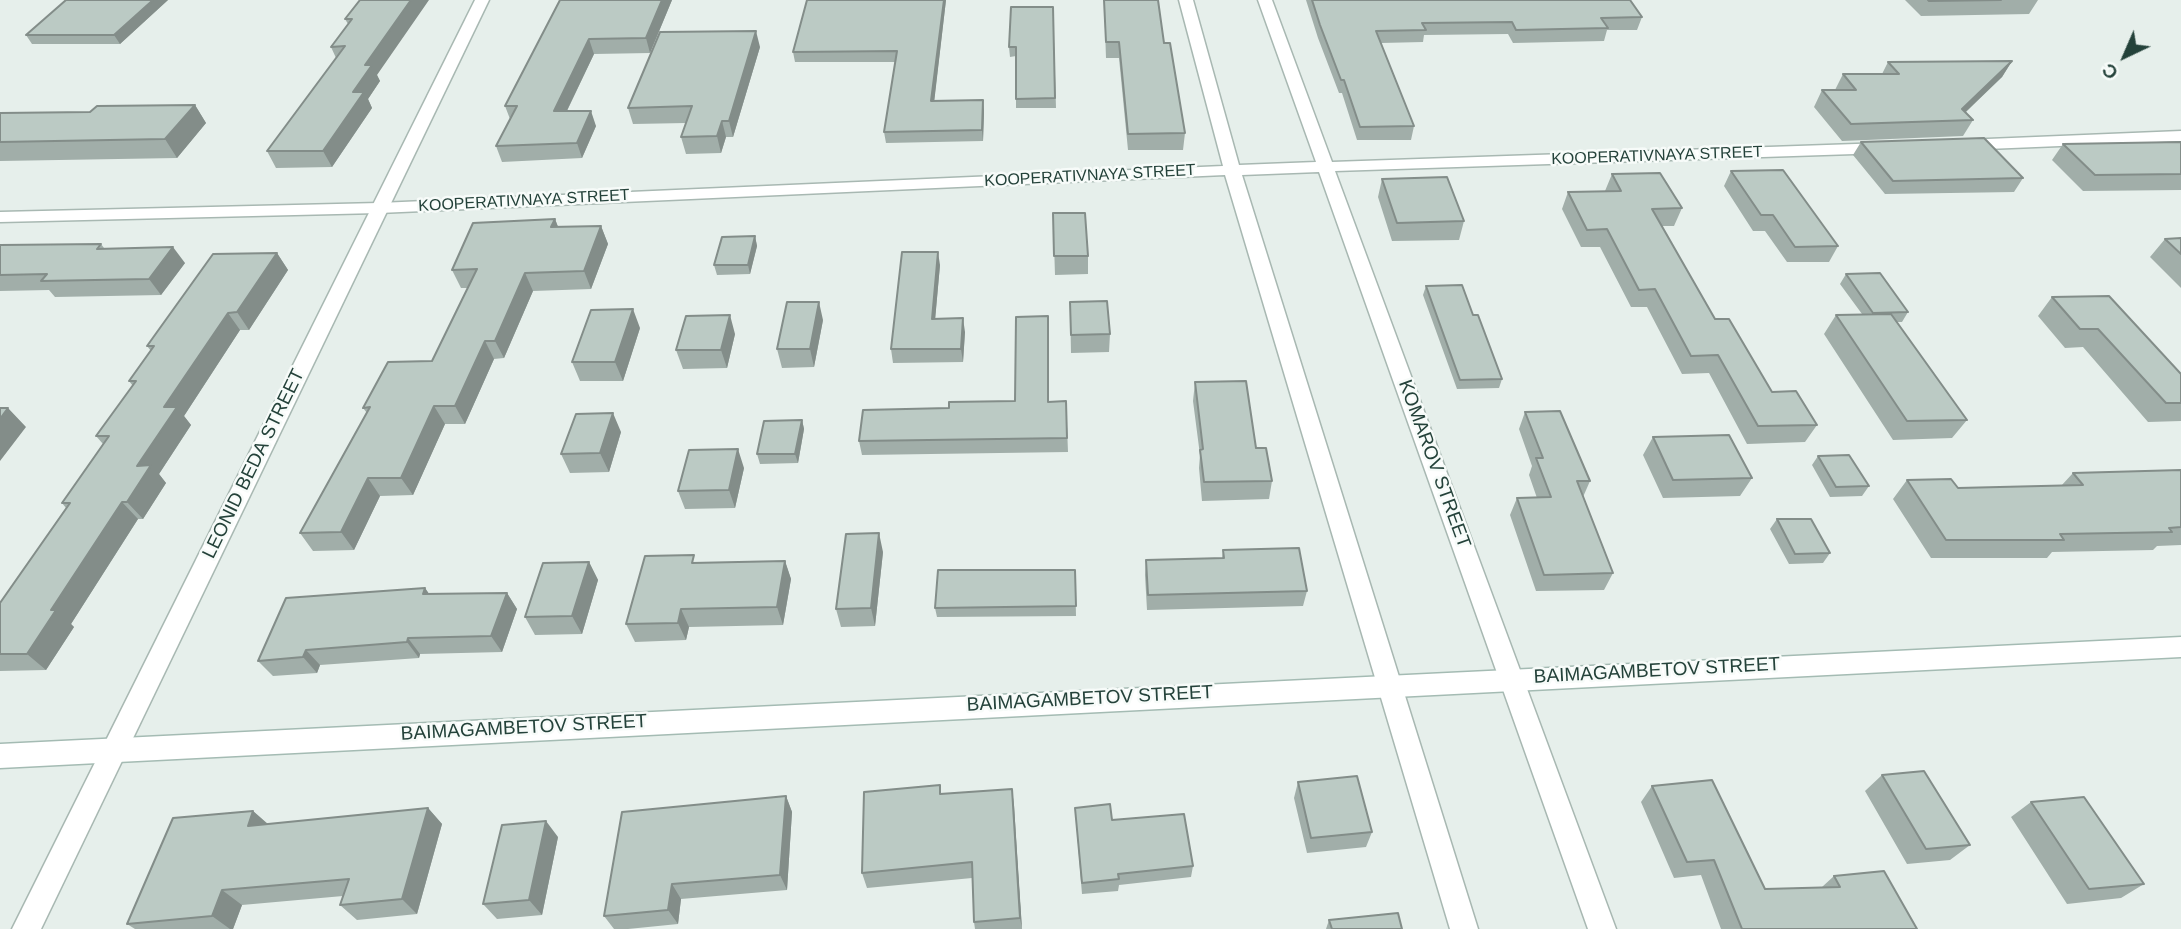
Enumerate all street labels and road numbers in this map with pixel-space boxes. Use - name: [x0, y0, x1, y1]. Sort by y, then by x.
- street label: KOOPERATIVNAYA STREET: [1551, 143, 1763, 169]
- street label: KOOPERATIVNAYA STREET: [984, 161, 1196, 191]
- street label: KOOPERATIVNAYA STREET: [418, 186, 630, 216]
- street label: LEONID BEDA STREET: [198, 366, 310, 562]
- street label: KOMAROV STREET: [1393, 377, 1475, 551]
- street label: BAIMAGAMBETOV STREET: [1533, 653, 1781, 689]
- street label: BAIMAGAMBETOV STREET: [966, 681, 1214, 717]
- street label: BAIMAGAMBETOV STREET: [400, 710, 648, 746]

